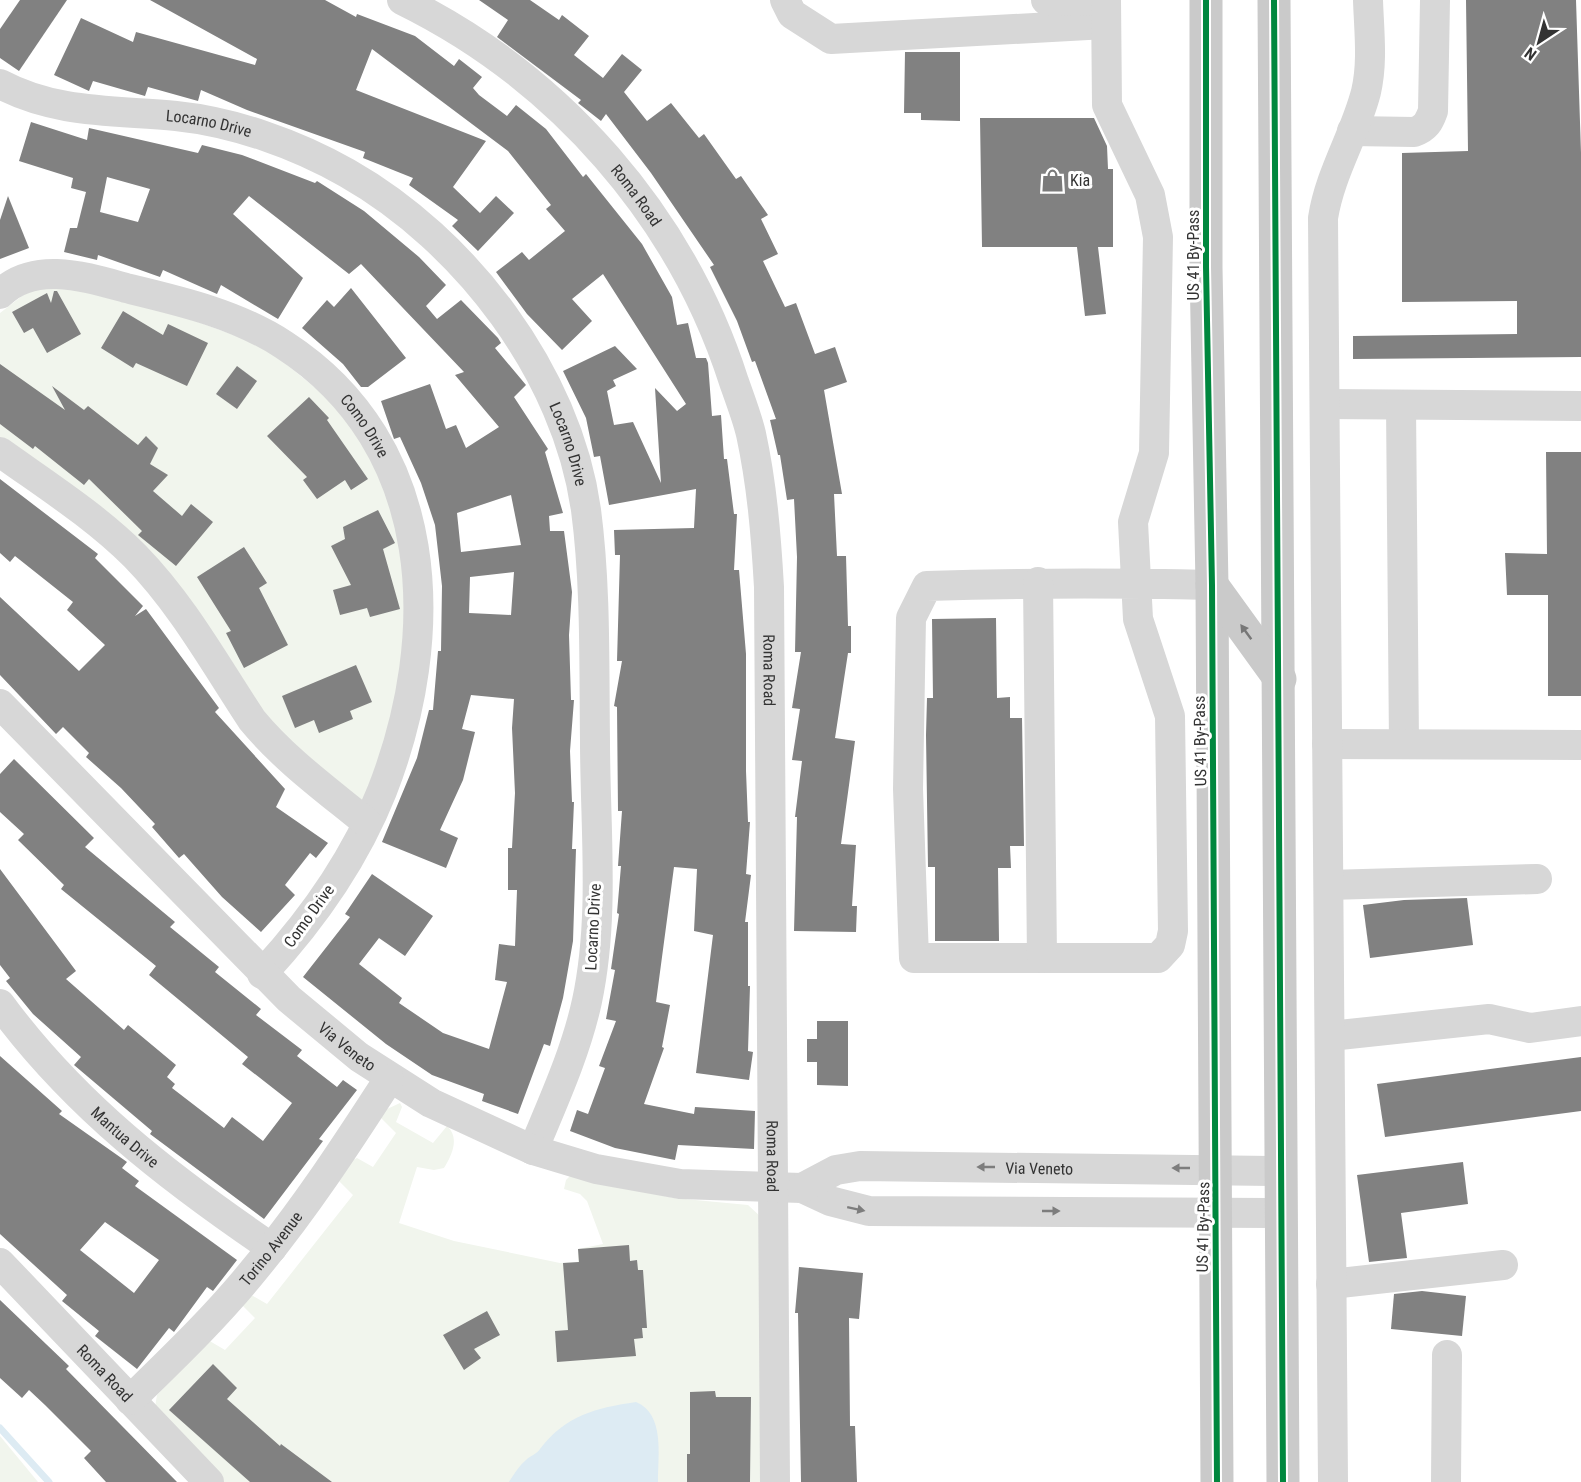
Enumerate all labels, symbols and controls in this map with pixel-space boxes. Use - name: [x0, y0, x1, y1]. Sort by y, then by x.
- north arrow: [1509, 12, 1569, 72]
- text: N: [1521, 43, 1540, 64]
- street label: Locarno Drive: [165, 106, 254, 141]
- street label: Roma Road: [607, 160, 666, 229]
- shop icon: Kia: [1039, 167, 1065, 193]
- place label: Kia: [1070, 171, 1090, 190]
- street label: US 41 By-Pass: [1184, 210, 1203, 300]
- street label: Como Drive: [337, 390, 393, 461]
- street label: Locarno Drive: [546, 399, 591, 487]
- one-way arrow: [1240, 625, 1252, 641]
- street label: Roma Road: [760, 634, 779, 706]
- street label: US 41 By-Pass: [1190, 695, 1210, 787]
- street label: Como Drive: [280, 881, 338, 951]
- street label: Locarno Drive: [581, 883, 605, 971]
- street label: Via Veneto: [315, 1018, 379, 1075]
- street label: Mantua Drive: [87, 1103, 163, 1171]
- street label: Roma Road: [763, 1120, 783, 1192]
- street label: Via Veneto: [1005, 1158, 1073, 1178]
- one-way arrow: [976, 1162, 995, 1172]
- one-way arrow: [1171, 1163, 1190, 1173]
- street label: US 41 By-Pass: [1193, 1181, 1213, 1273]
- one-way arrow: [847, 1205, 866, 1214]
- one-way arrow: [1041, 1206, 1060, 1216]
- street label: Torino Avenue: [235, 1208, 306, 1290]
- street label: Roma Road: [73, 1340, 137, 1406]

